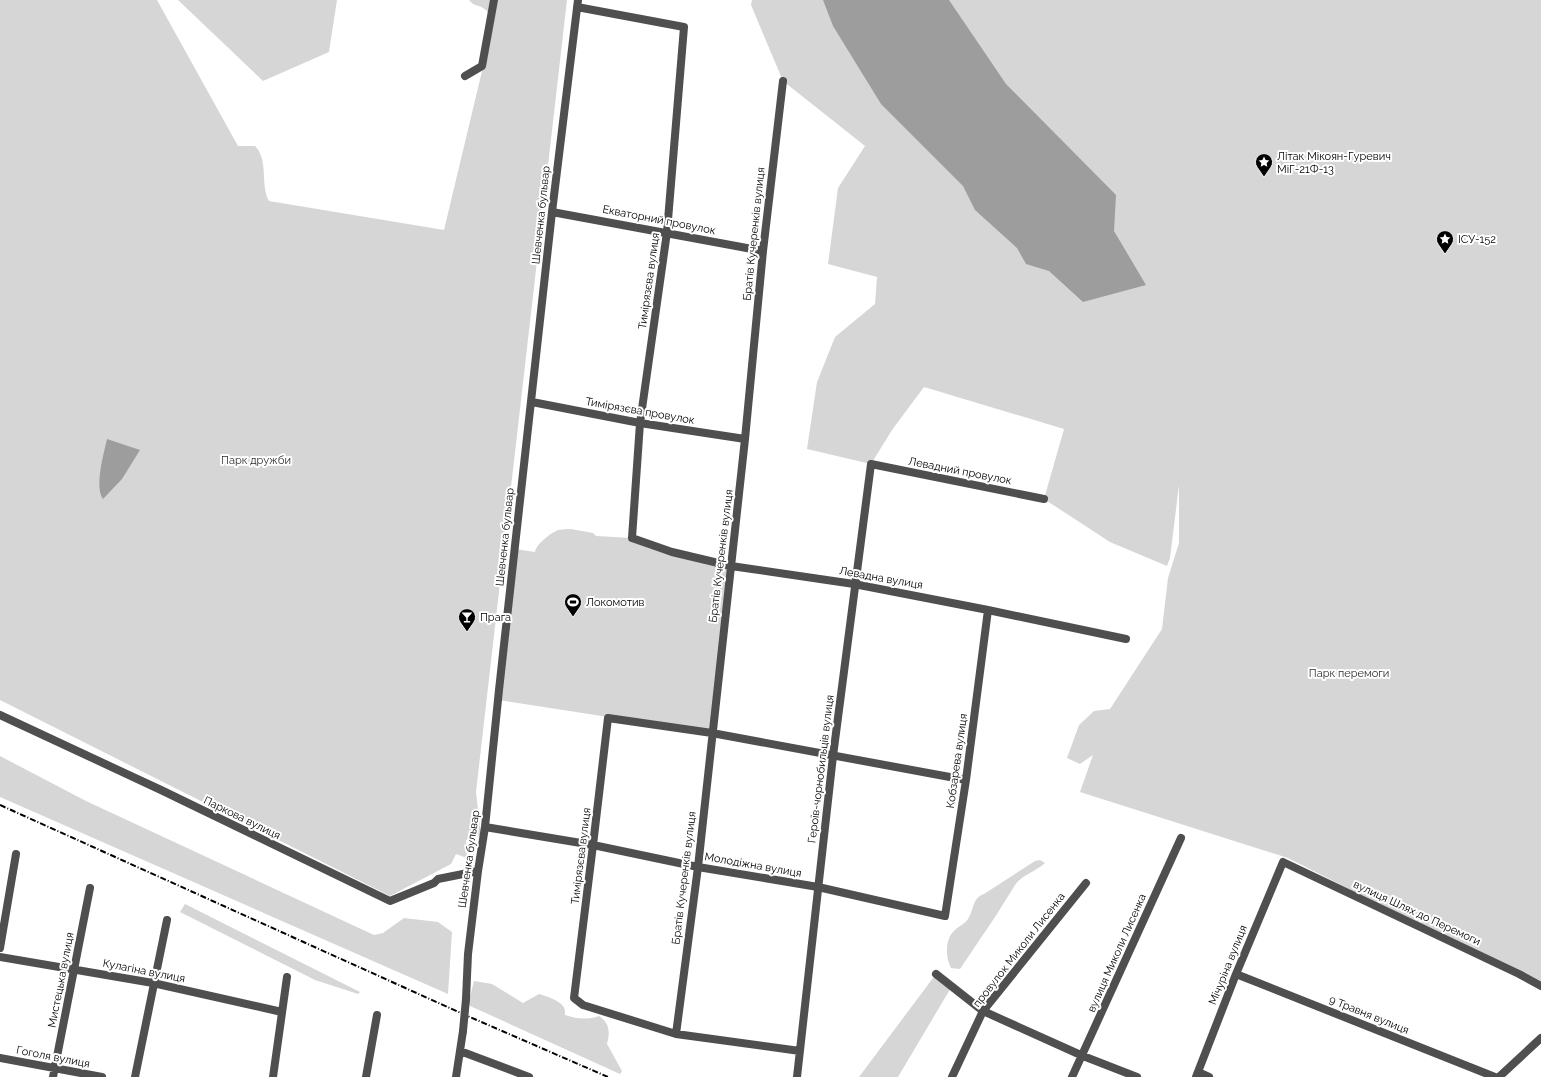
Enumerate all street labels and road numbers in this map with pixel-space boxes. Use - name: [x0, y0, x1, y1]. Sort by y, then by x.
- street label: Шевченка бульвар: [529, 165, 553, 265]
- street label: Братів Кучеренків вулиця: [741, 167, 767, 301]
- street label: Екваторний провулок: [601, 203, 717, 237]
- street label: Тимірязєва вулиця: [636, 232, 662, 330]
- street label: Тимірязєва провулок: [584, 395, 696, 427]
- street label: Левадний провулок: [907, 455, 1013, 487]
- street label: Шевченка бульвар: [493, 487, 517, 587]
- street label: Братів Кучеренків вулиця: [706, 489, 736, 623]
- street label: Левадна вулиця: [838, 564, 924, 592]
- street label: Героїв-чорнобильців вулиця: [805, 694, 837, 844]
- street label: Кобзарева вулиця: [944, 713, 970, 809]
- street label: Паркова вулиця: [201, 794, 283, 842]
- street label: Тимірязєва вулиця: [569, 807, 593, 905]
- street label: Шевченка бульвар: [456, 809, 482, 909]
- street label: Братів Кучеренків вулиця: [669, 811, 699, 945]
- street label: Молодіжна вулиця: [703, 850, 803, 880]
- street label: вулиця Шлях до Перемоги: [1351, 878, 1483, 948]
- street label: провулок Миколи Лисенка: [970, 890, 1068, 1010]
- street label: вулиця Миколи Лисенка: [1085, 892, 1149, 1014]
- street label: Мічуріна вулиця: [1206, 923, 1250, 1007]
- street label: Мистецька вулиця: [45, 931, 77, 1029]
- street label: Кулагіна вулиця: [102, 957, 186, 985]
- street label: 9 Травня вулиця: [1327, 993, 1411, 1037]
- street label: Гоголя вулиця: [15, 1043, 91, 1071]

